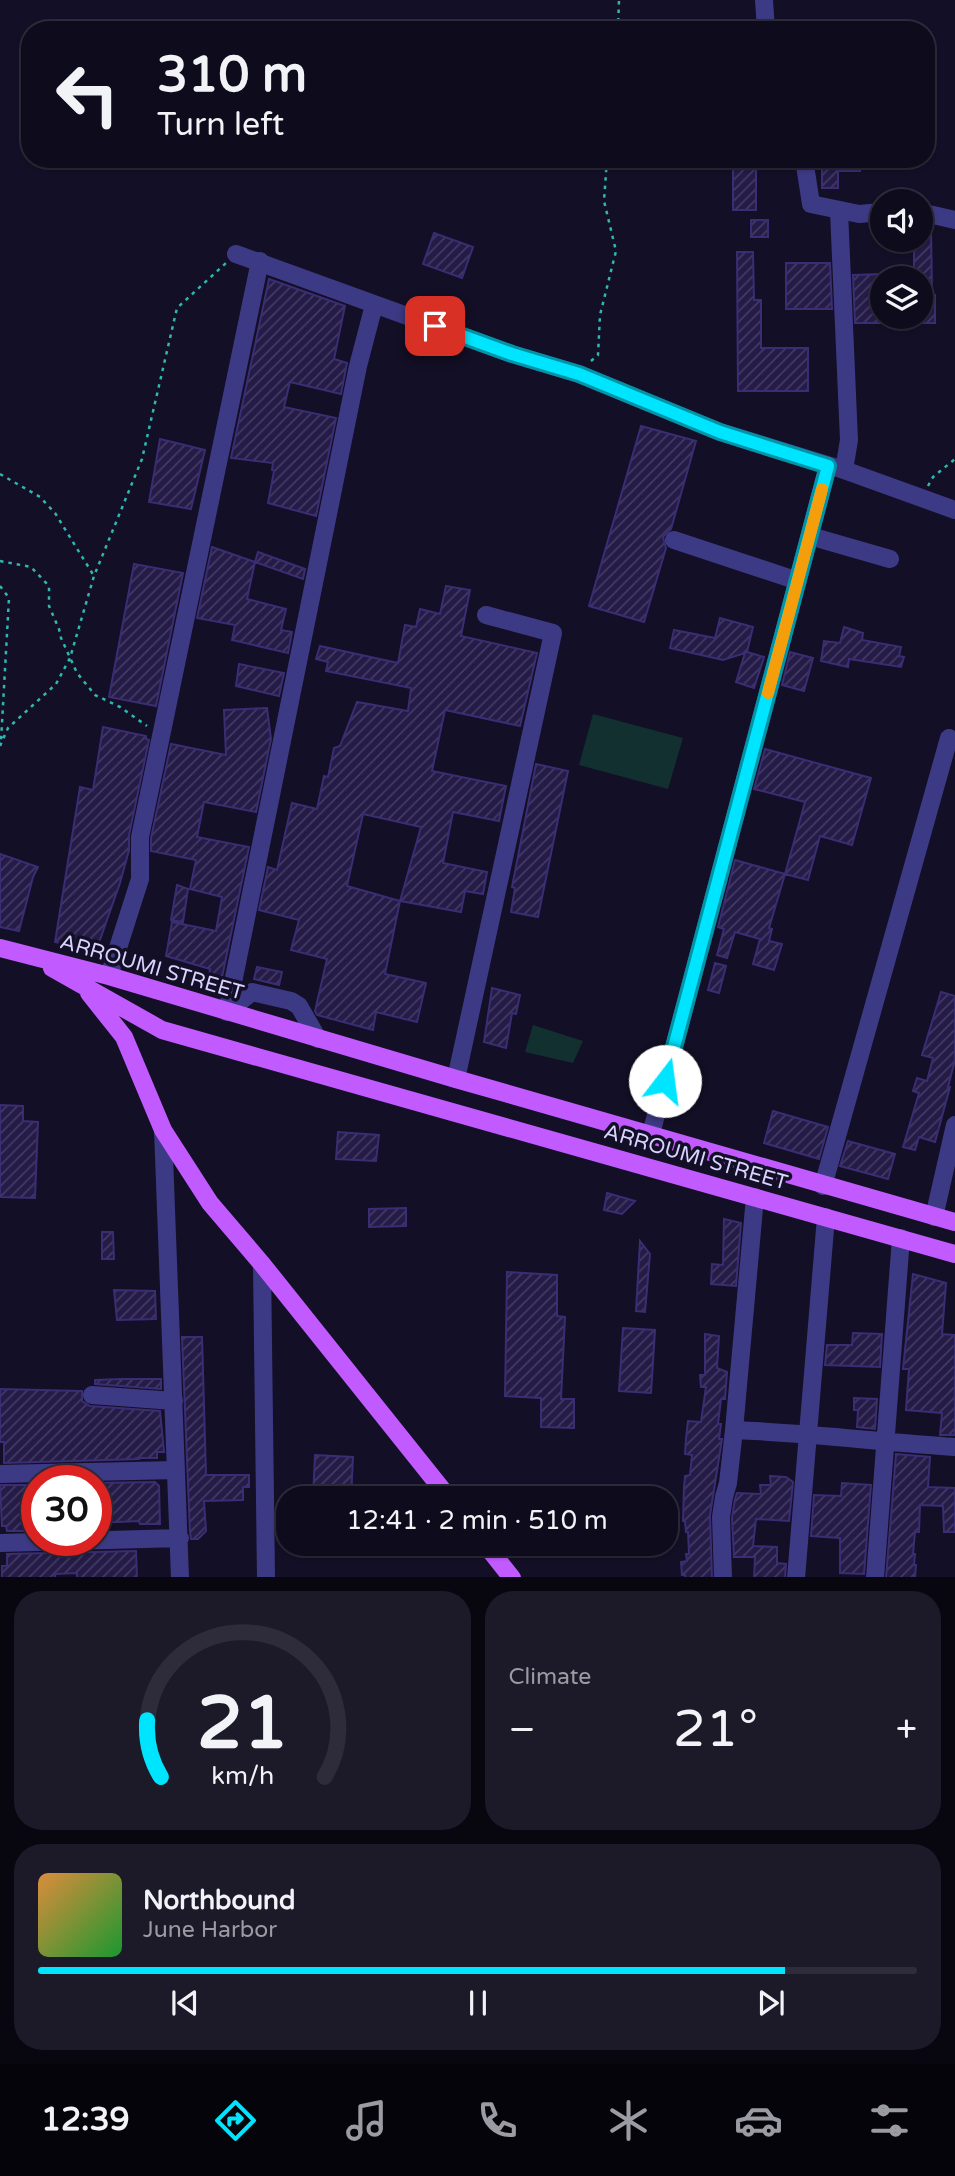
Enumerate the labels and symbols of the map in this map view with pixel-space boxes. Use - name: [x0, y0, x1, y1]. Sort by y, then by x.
- pin: [405, 296, 465, 356]
- street label: ARROUMI STREET: [57, 929, 247, 1006]
- position arrow: [628, 1044, 702, 1118]
- street label: ARROUMI STREET: [601, 1119, 791, 1196]
- speed limit sign: 30: [21, 1465, 112, 1556]

